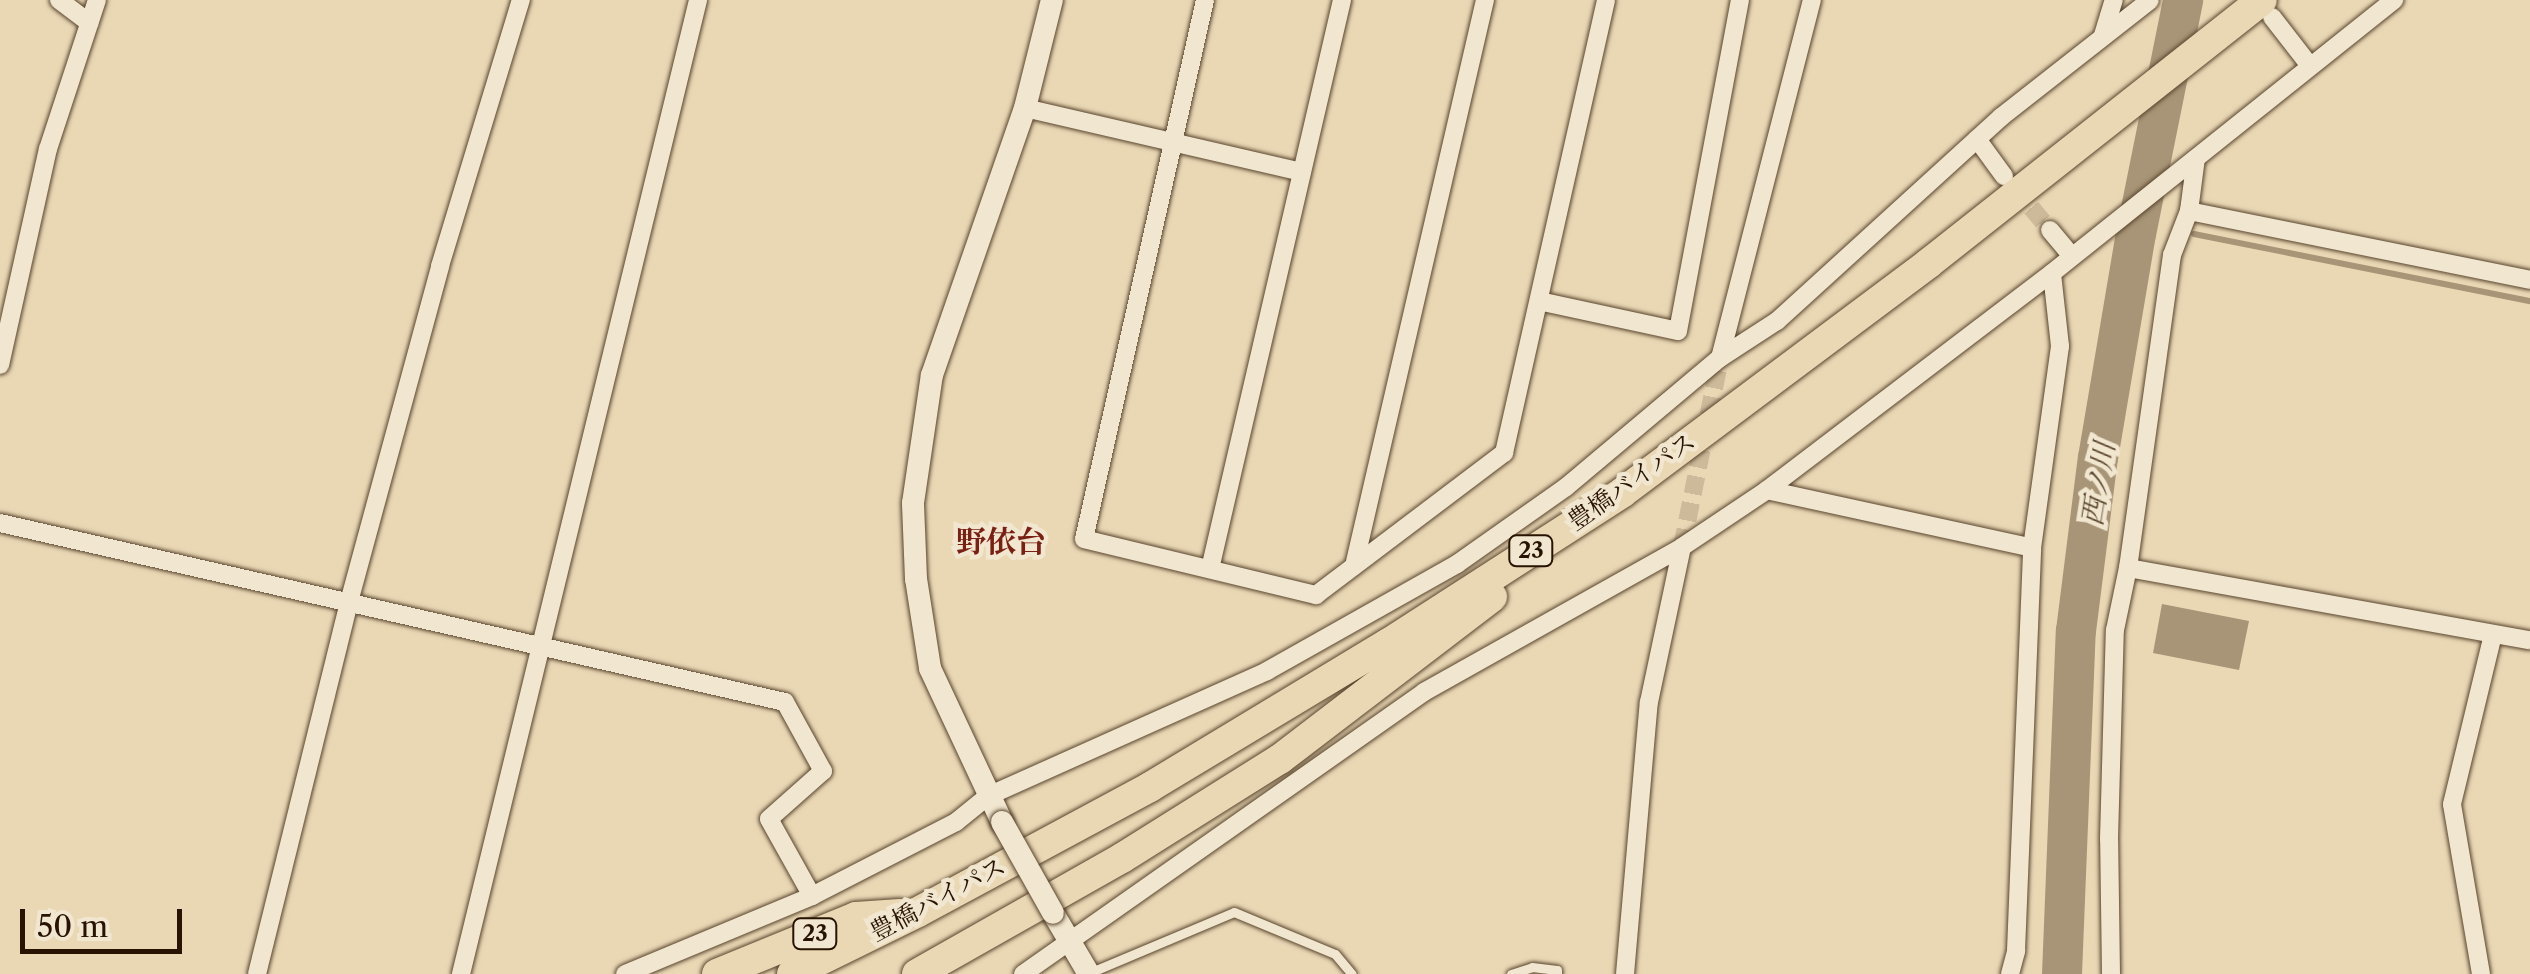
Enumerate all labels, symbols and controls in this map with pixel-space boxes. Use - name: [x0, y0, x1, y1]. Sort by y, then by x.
- street label: 豊橋バイパス: [1562, 427, 1702, 537]
- water label: 西ノ川: [2075, 440, 2121, 528]
- district label: 野依台: [956, 524, 1046, 560]
- road number: 23: [1506, 534, 1556, 568]
- street label: 豊橋バイパス: [865, 852, 1011, 948]
- scale bar: [25, 889, 188, 951]
- text: 50 m: [37, 908, 108, 945]
- road number: 23: [790, 917, 840, 951]

